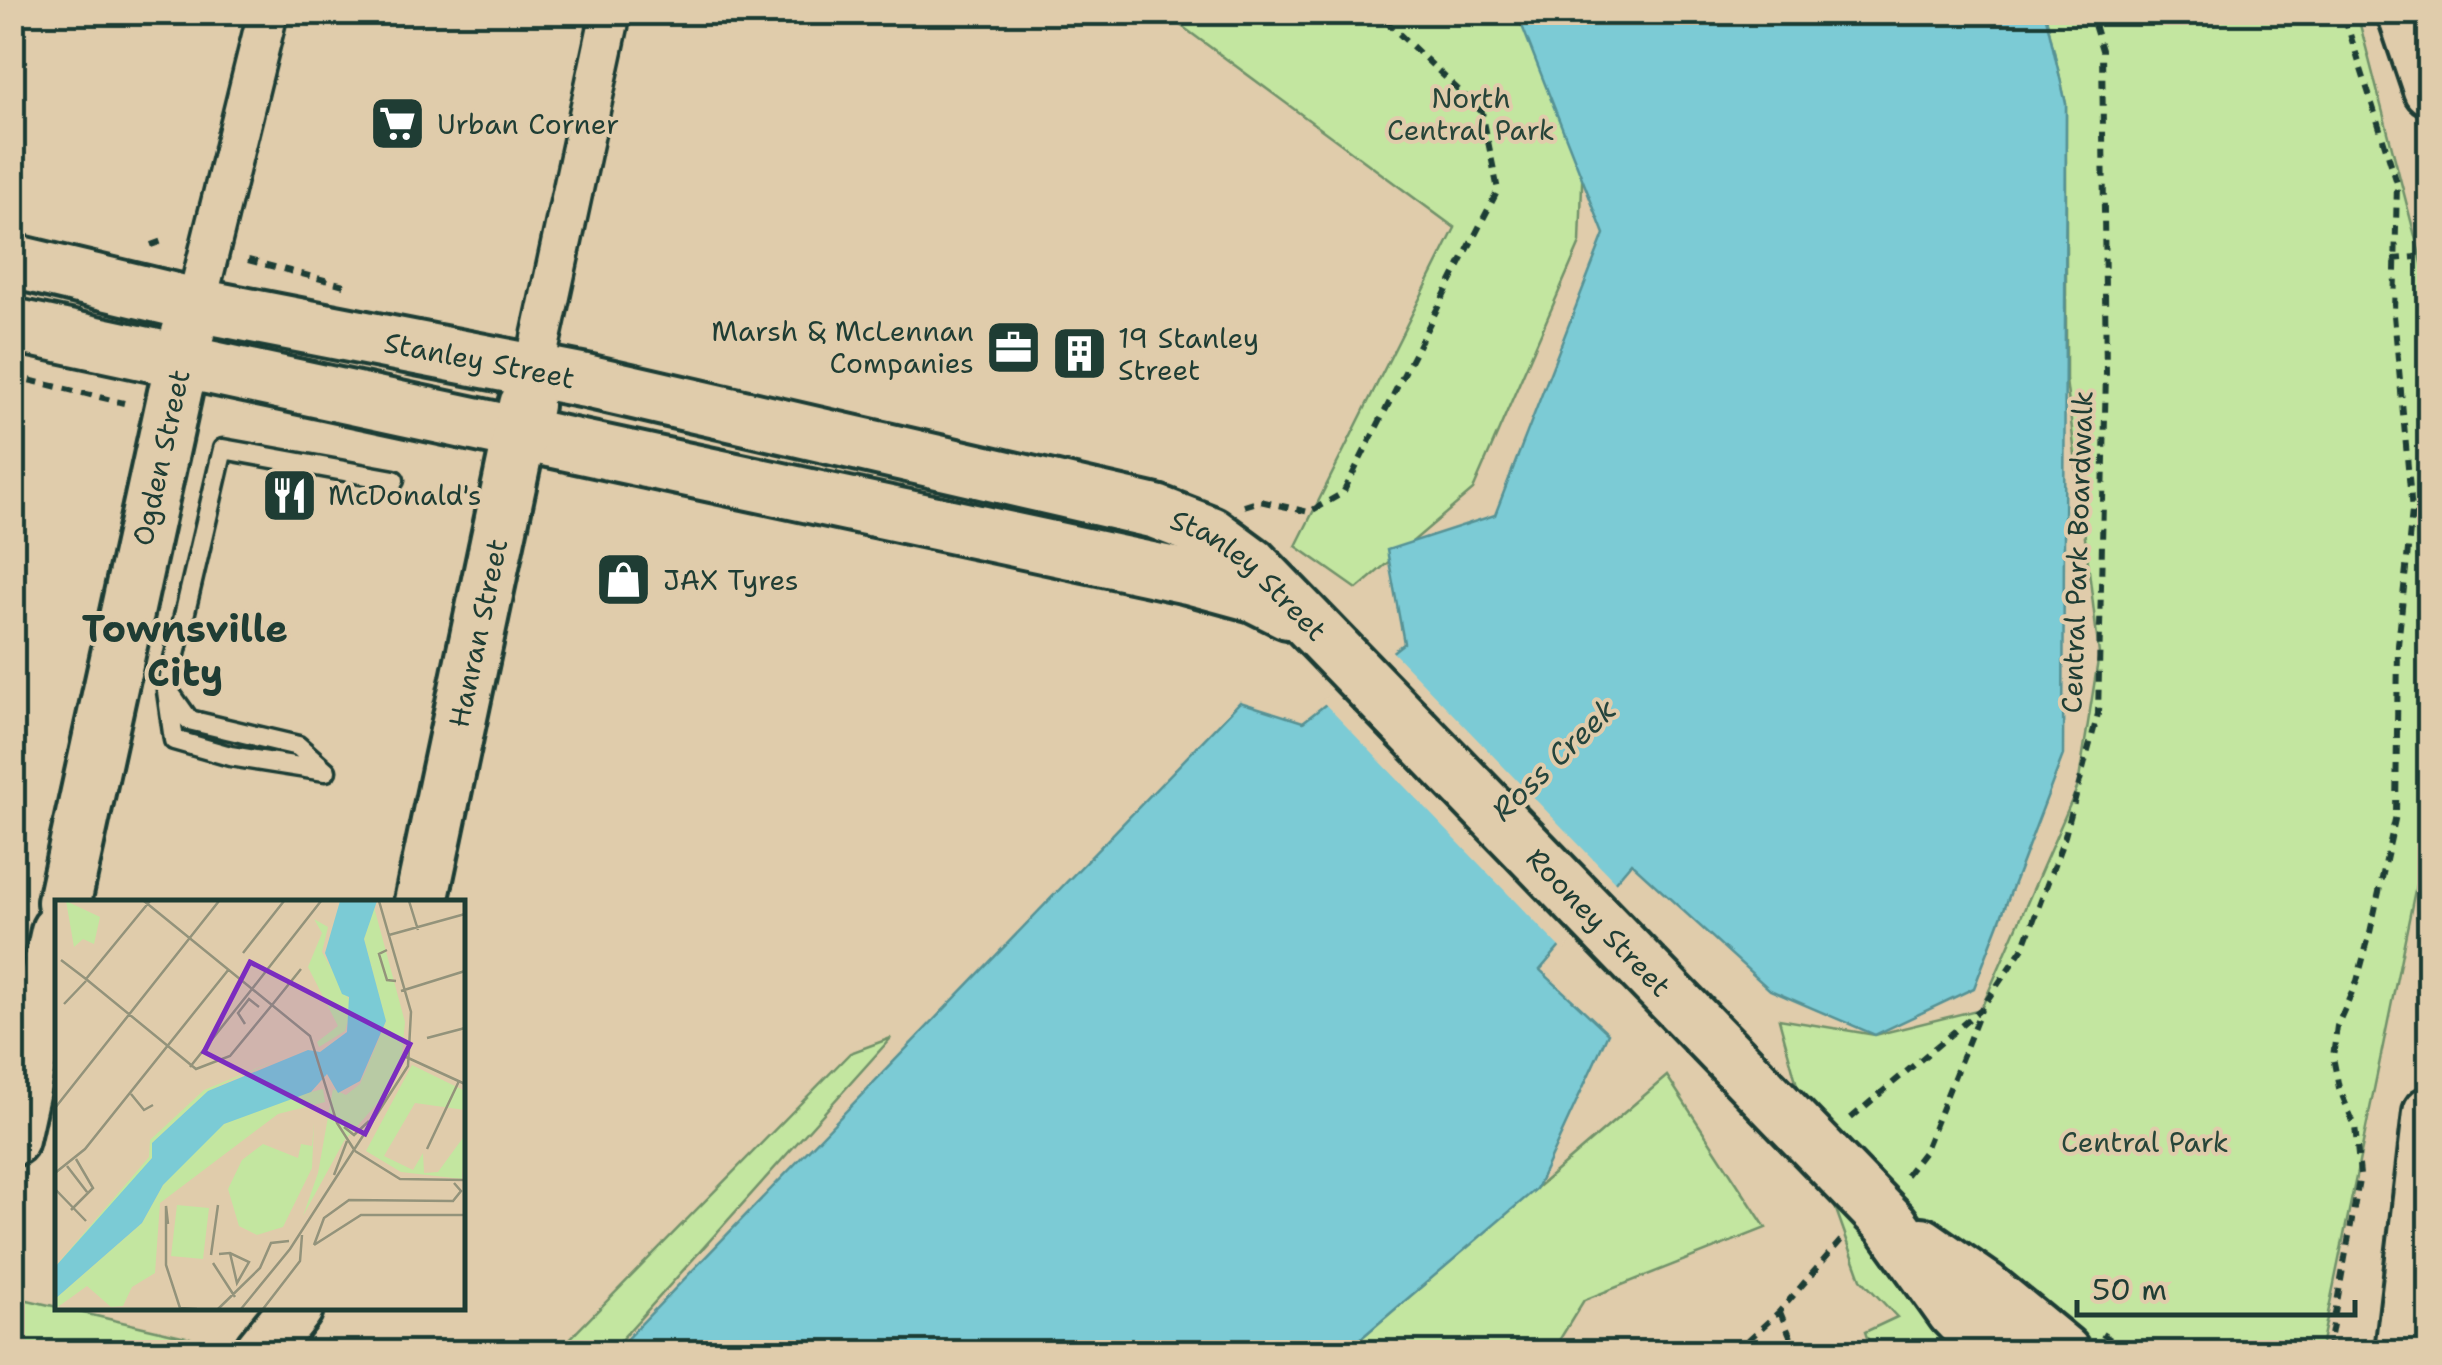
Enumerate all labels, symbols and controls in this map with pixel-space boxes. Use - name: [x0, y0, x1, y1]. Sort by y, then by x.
- park label: North Central Park: [1387, 79, 1555, 149]
- supermarket icon: Urban Corner: [368, 94, 428, 154]
- place label: Urban Corner: [437, 105, 619, 143]
- place label: Marsh & McLennan Companies: [711, 312, 974, 382]
- office icon: Marsh & McLennan Companies: [983, 317, 1043, 377]
- place label: 19 Stanley Street: [1118, 319, 1259, 389]
- street label: Stanley Street: [381, 323, 578, 397]
- building icon: 19 Stanley Street: [1049, 324, 1109, 384]
- street label: Ogden Street: [123, 366, 199, 549]
- street label: Central Park Boardwalk: [2052, 390, 2102, 714]
- restaurant icon: McDonald's: [259, 465, 319, 525]
- place label: McDonald's: [328, 476, 482, 514]
- street label: Stanley Street: [1165, 500, 1335, 649]
- street label: Hanran Street: [439, 535, 516, 731]
- shop icon: JAX Tyres: [594, 550, 654, 610]
- place label: JAX Tyres: [663, 561, 799, 599]
- district label: Townsville City: [82, 603, 288, 698]
- water label: Ross Creek: [1482, 689, 1625, 830]
- street label: Rooney Street: [1518, 840, 1680, 1005]
- inset map: [55, 900, 465, 1310]
- park label: Central Park: [2061, 1123, 2229, 1161]
- scale bar: [2077, 1255, 2354, 1317]
- text: 50 m: [2092, 1269, 2167, 1310]

